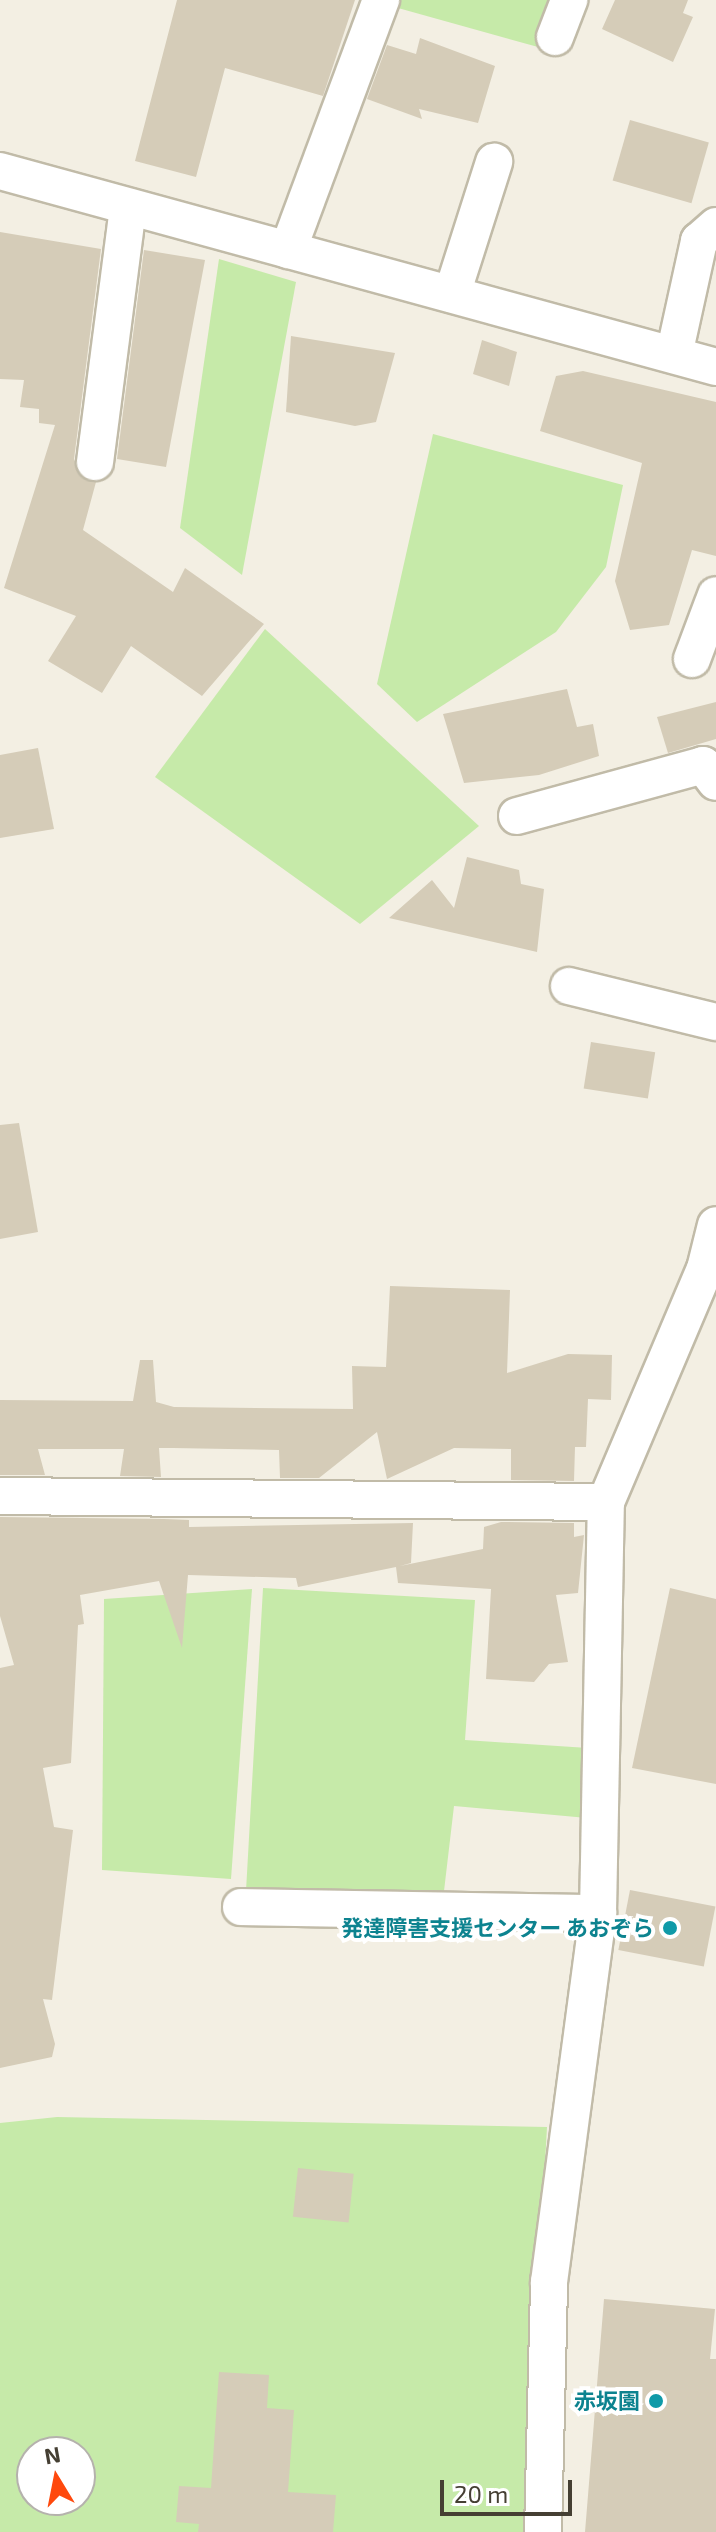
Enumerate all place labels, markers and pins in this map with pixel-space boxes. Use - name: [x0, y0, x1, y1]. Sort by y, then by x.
- place label: 発達障害支援センター あおぞら: [341, 1915, 654, 1941]
- marker: 発達障害支援センター あおぞら: [661, 1919, 679, 1937]
- place label: 赤坂園: [574, 2388, 640, 2414]
- marker: 赤坂園: [647, 2392, 665, 2410]

